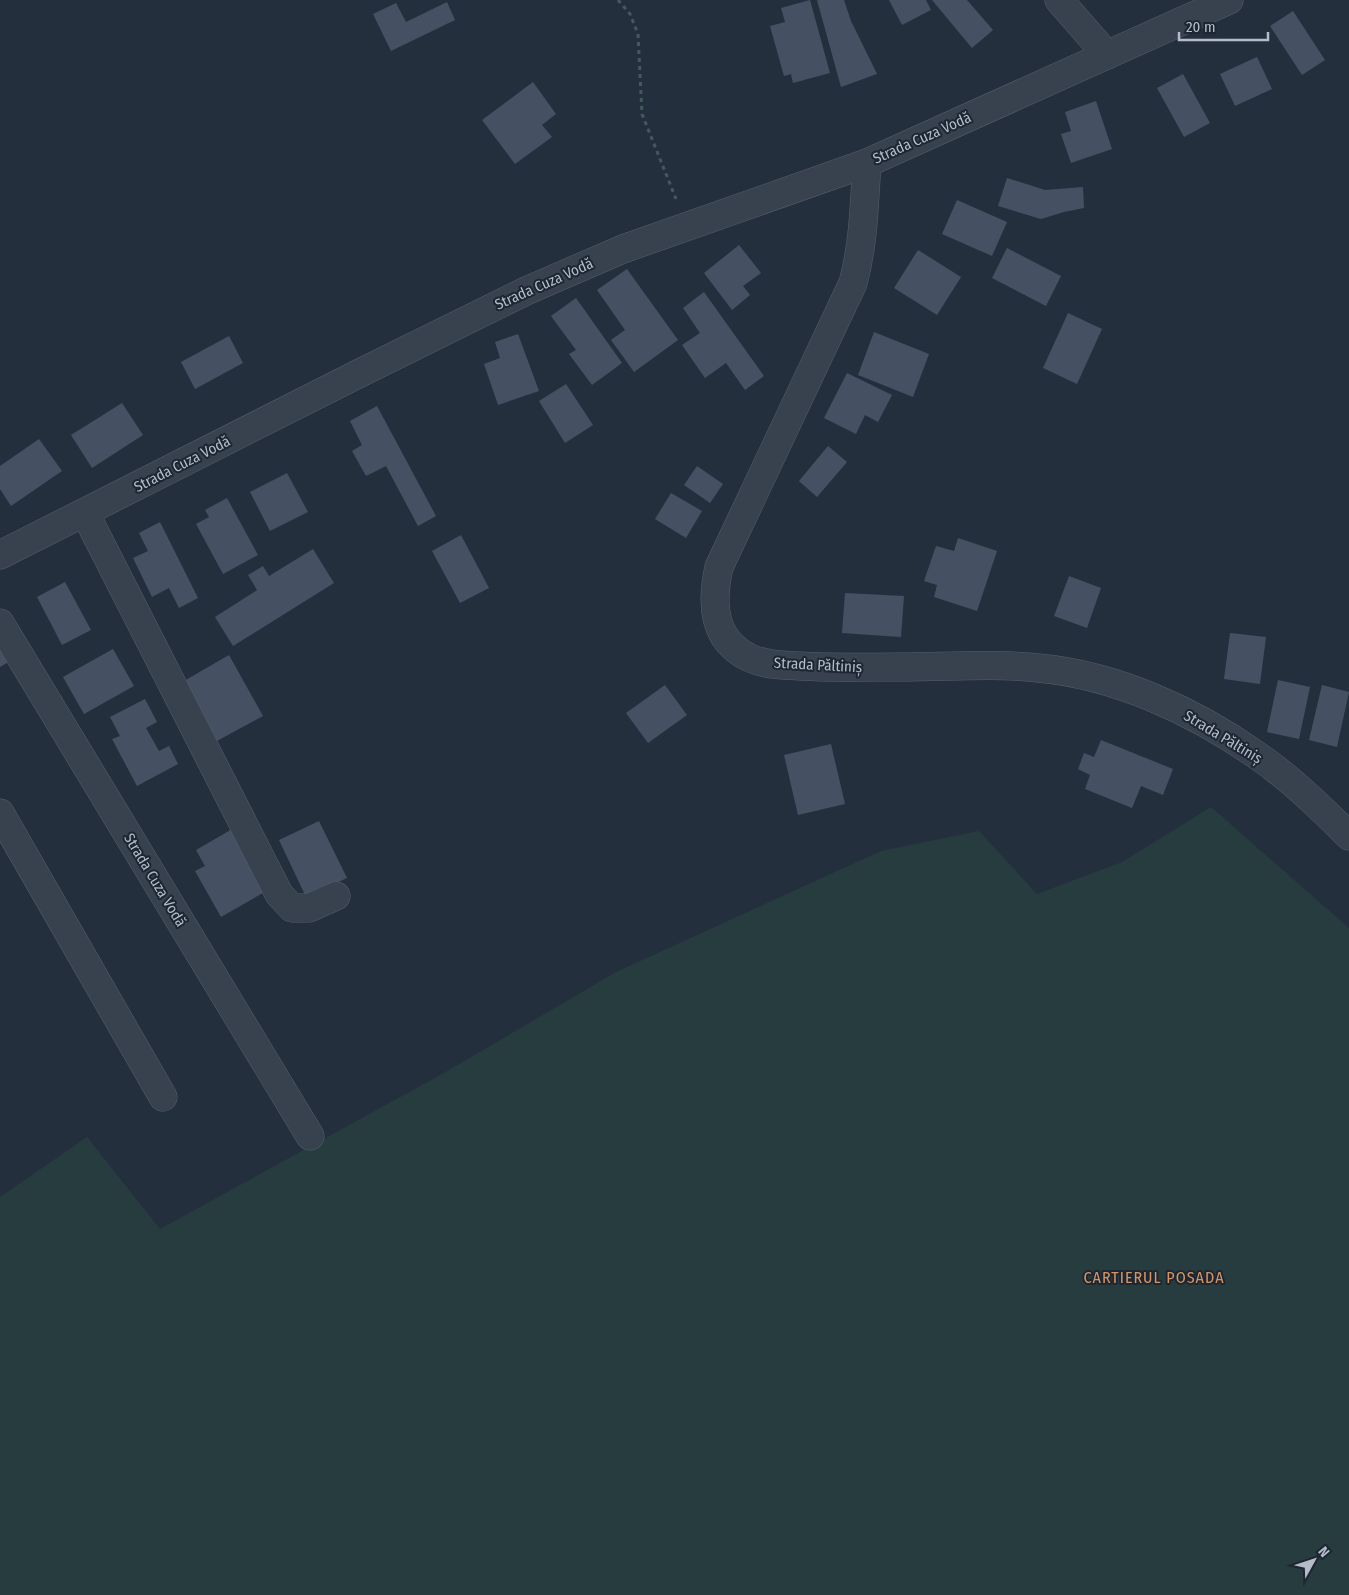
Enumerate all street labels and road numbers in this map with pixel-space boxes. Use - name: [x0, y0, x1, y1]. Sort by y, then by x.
- street label: Strada Cuza Vodă: [870, 108, 974, 168]
- street label: Strada Cuza Vodă: [492, 254, 596, 314]
- street label: Strada Cuza Vodă: [131, 432, 233, 496]
- street label: Strada Păltiniș: [773, 654, 863, 677]
- street label: Strada Păltiniș: [1180, 707, 1266, 768]
- street label: Strada Cuza Vodă: [120, 830, 190, 930]

